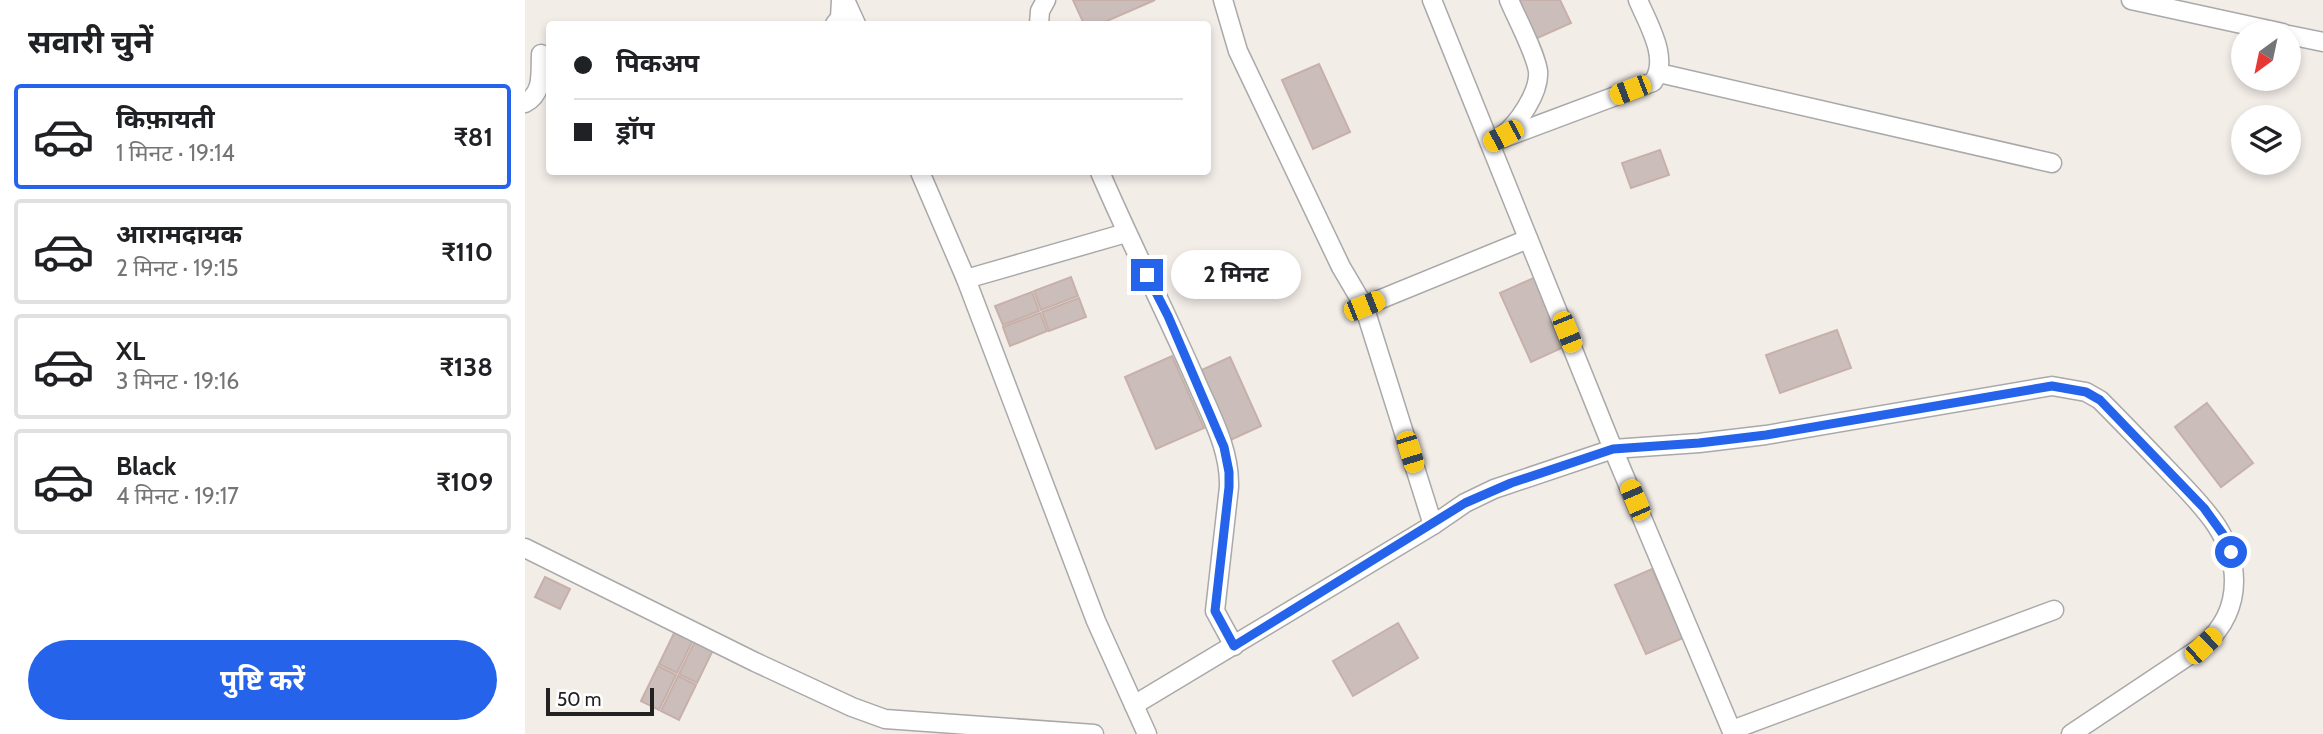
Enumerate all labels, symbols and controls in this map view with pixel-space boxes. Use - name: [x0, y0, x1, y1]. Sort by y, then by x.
- north arrow: [2231, 21, 2301, 91]
- map controls: [2231, 21, 2301, 175]
- text: सवारी चुनें: [28, 22, 153, 61]
- text: पिकअप: [616, 47, 699, 79]
- car: [1607, 73, 1654, 107]
- text: किफ़ायती: [116, 103, 215, 135]
- icon: car: [32, 105, 95, 168]
- button: layers: [2231, 105, 2301, 175]
- text: ड्रॉप: [616, 114, 654, 146]
- car: [1480, 117, 1527, 155]
- text: ₹81: [454, 121, 493, 153]
- text: 1 मिनट · 19:14: [116, 139, 235, 167]
- text: आरामदायक: [116, 218, 242, 250]
- icon: car: [32, 220, 95, 283]
- text: ₹110: [441, 236, 493, 268]
- callout: 2 मिनट: [1171, 250, 1301, 300]
- text: 2 मिनट · 19:15: [116, 254, 238, 282]
- route end: [1131, 259, 1163, 291]
- text: 2 मिनट: [1203, 260, 1269, 288]
- car: [1341, 288, 1388, 324]
- car: [1550, 309, 1585, 355]
- icon: car: [32, 335, 95, 398]
- text: XL: [116, 335, 145, 367]
- text: ₹138: [440, 351, 493, 383]
- text: 3 मिनट · 19:16: [116, 367, 239, 395]
- car: [1394, 429, 1427, 475]
- icon: car: [32, 450, 95, 513]
- text: Black: [116, 450, 176, 482]
- text: ₹109: [436, 466, 493, 498]
- car: [1618, 477, 1653, 523]
- text: 4 मिनट · 19:17: [116, 482, 239, 510]
- route start: [2215, 536, 2247, 568]
- car: [2181, 624, 2226, 668]
- button: पुष्टि करें: [28, 640, 497, 720]
- scale bar: [546, 685, 655, 717]
- text: 50 m: [557, 688, 601, 711]

